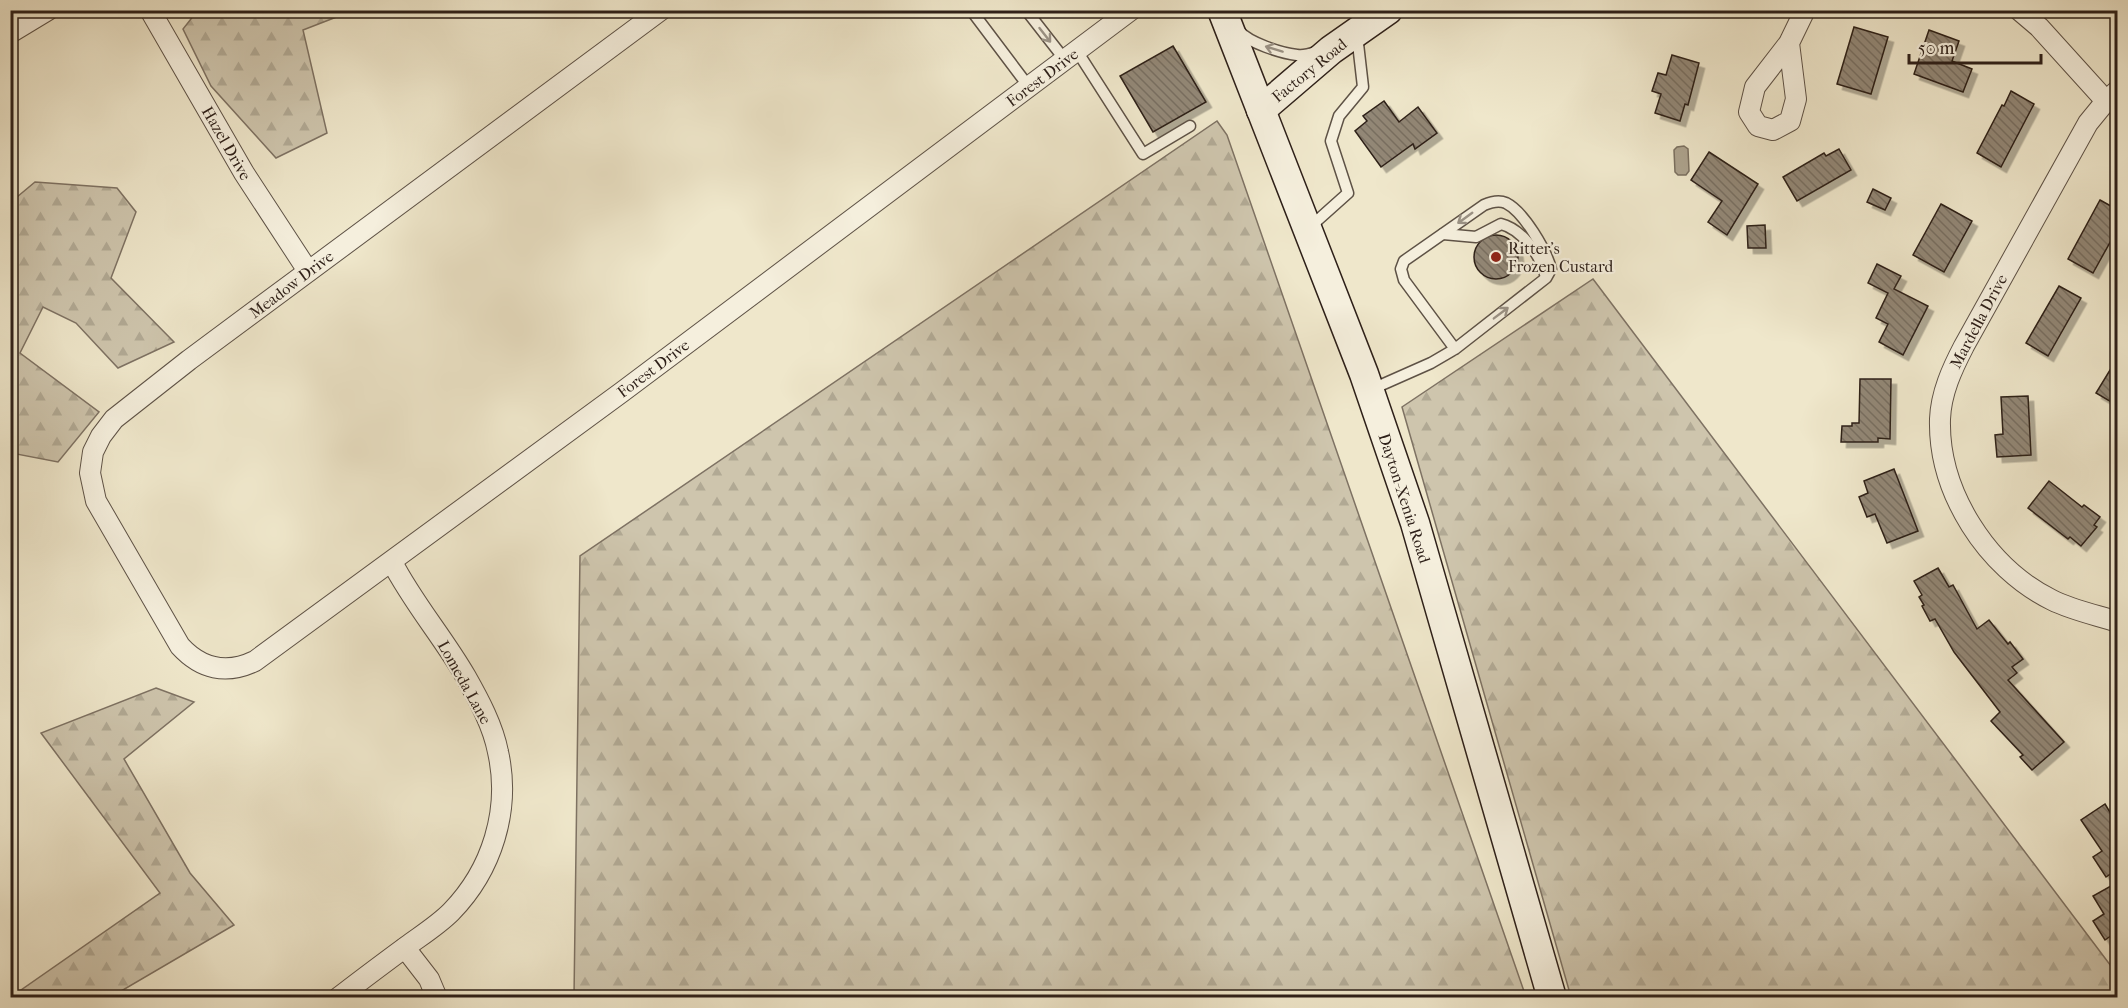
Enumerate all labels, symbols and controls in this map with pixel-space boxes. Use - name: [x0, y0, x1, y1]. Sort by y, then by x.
- one-way arrow: [1039, 27, 1052, 43]
- scale bar: [1909, 27, 2041, 65]
- street label: Factory Road: [1268, 34, 1351, 106]
- text: 50 m: [1918, 38, 1955, 59]
- one-way arrow: [1265, 43, 1284, 54]
- street label: Forest Drive: [1003, 44, 1082, 111]
- street label: Hazel Drive: [198, 103, 255, 184]
- one-way arrow: [1457, 212, 1473, 224]
- place label: Ritter's Frozen Custard: [1508, 239, 1614, 276]
- street label: Meadow Drive: [245, 246, 337, 322]
- marker: Ritter's Frozen Custard: [1489, 250, 1503, 264]
- street label: Mardella Drive: [1946, 271, 2011, 372]
- one-way arrow: [1493, 307, 1509, 320]
- street label: Forest Drive: [614, 335, 693, 402]
- street label: Dayton-Xenia Road: [1375, 431, 1435, 566]
- street label: Lomeda Lane: [434, 637, 495, 727]

